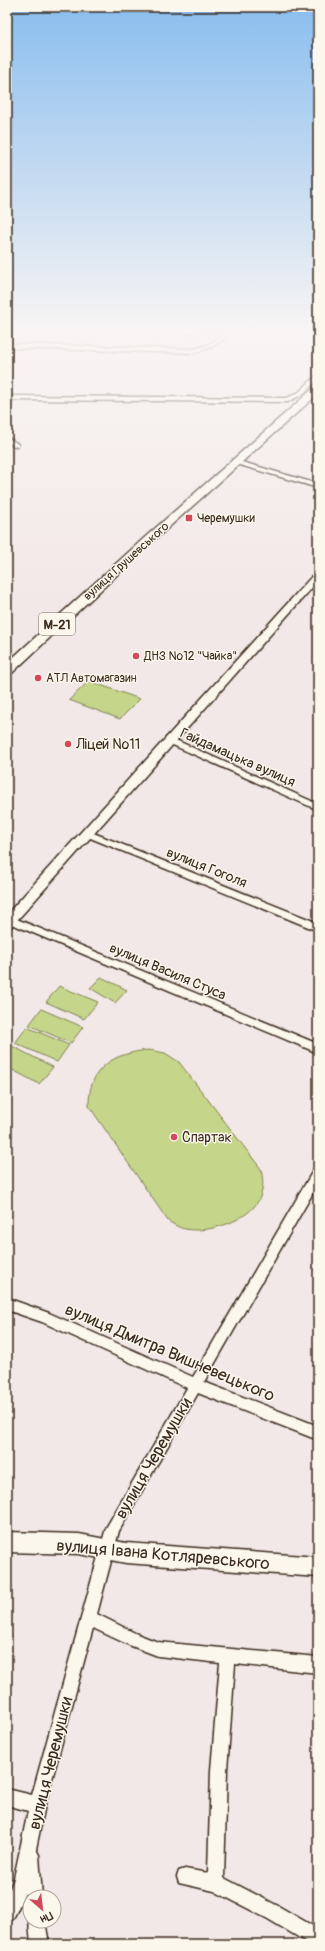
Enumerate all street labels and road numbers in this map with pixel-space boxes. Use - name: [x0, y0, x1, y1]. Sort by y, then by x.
- street label: вулиця Грушевського: [80, 519, 173, 604]
- road number: М-21: [39, 613, 75, 635]
- street label: Гайдамацька вулиця: [178, 724, 298, 791]
- street label: вулиця Гоголя: [164, 844, 250, 891]
- street label: вулиця Василя Стуса: [107, 939, 229, 1004]
- street label: вулиця Дмитра Вишневецького: [62, 1299, 278, 1406]
- street label: вулиця Черемушки: [110, 1394, 197, 1523]
- street label: вулиця Івана Котляревського: [55, 1535, 270, 1574]
- street label: вулиця Черемушки: [24, 1694, 77, 1832]

